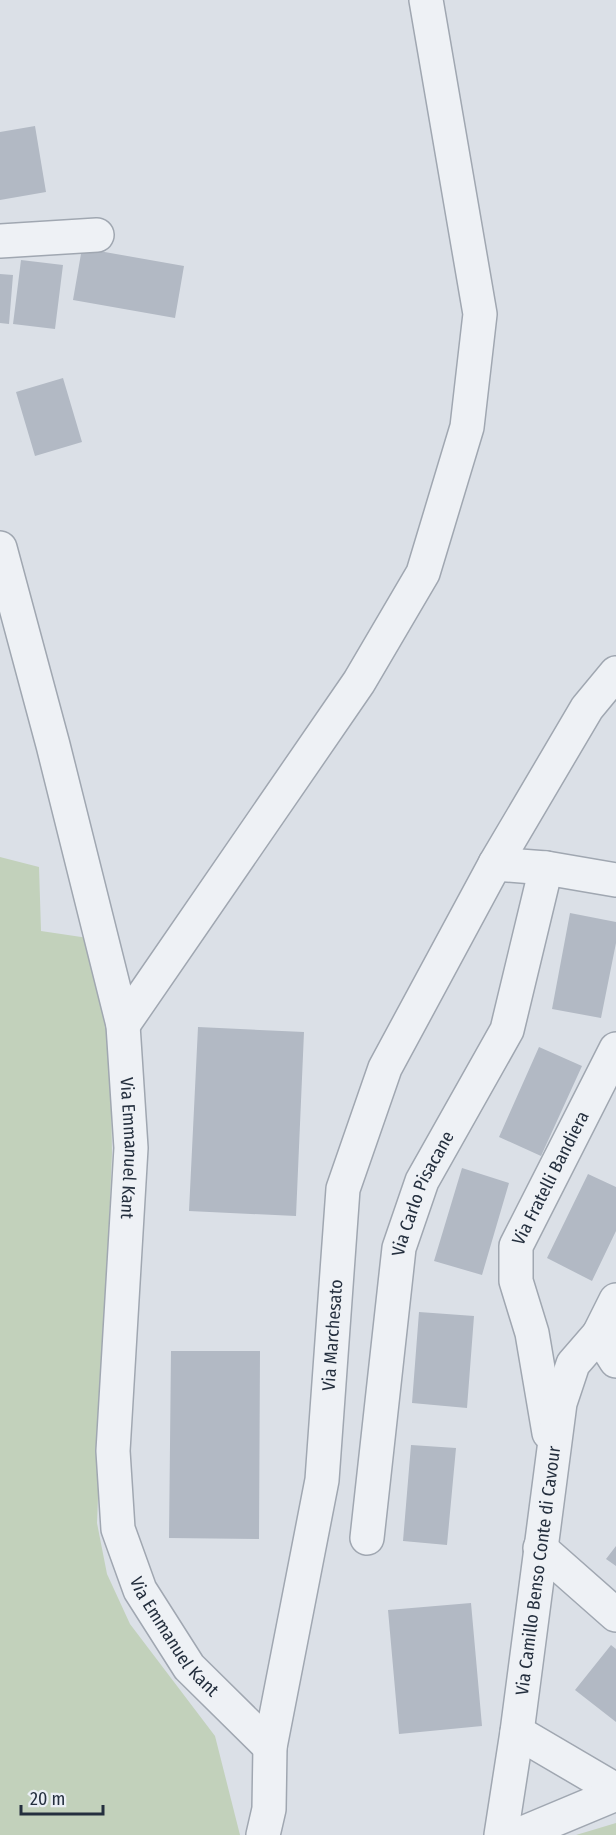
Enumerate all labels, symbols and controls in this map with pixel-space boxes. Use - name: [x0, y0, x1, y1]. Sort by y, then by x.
- street label: Via Emmanuel Kant: [115, 1077, 142, 1220]
- street label: Via Fratelli Bandiera: [507, 1107, 594, 1249]
- street label: Via Carlo Pisacane: [387, 1127, 459, 1257]
- street label: Via Marchesato: [317, 1279, 347, 1392]
- street label: Via Camillo Benso Conte di Cavour: [511, 1444, 565, 1697]
- street label: Via Emmanuel Kant: [125, 1574, 223, 1701]
- scale bar: [21, 1778, 104, 1816]
- text: 20 m: [30, 1788, 65, 1810]

